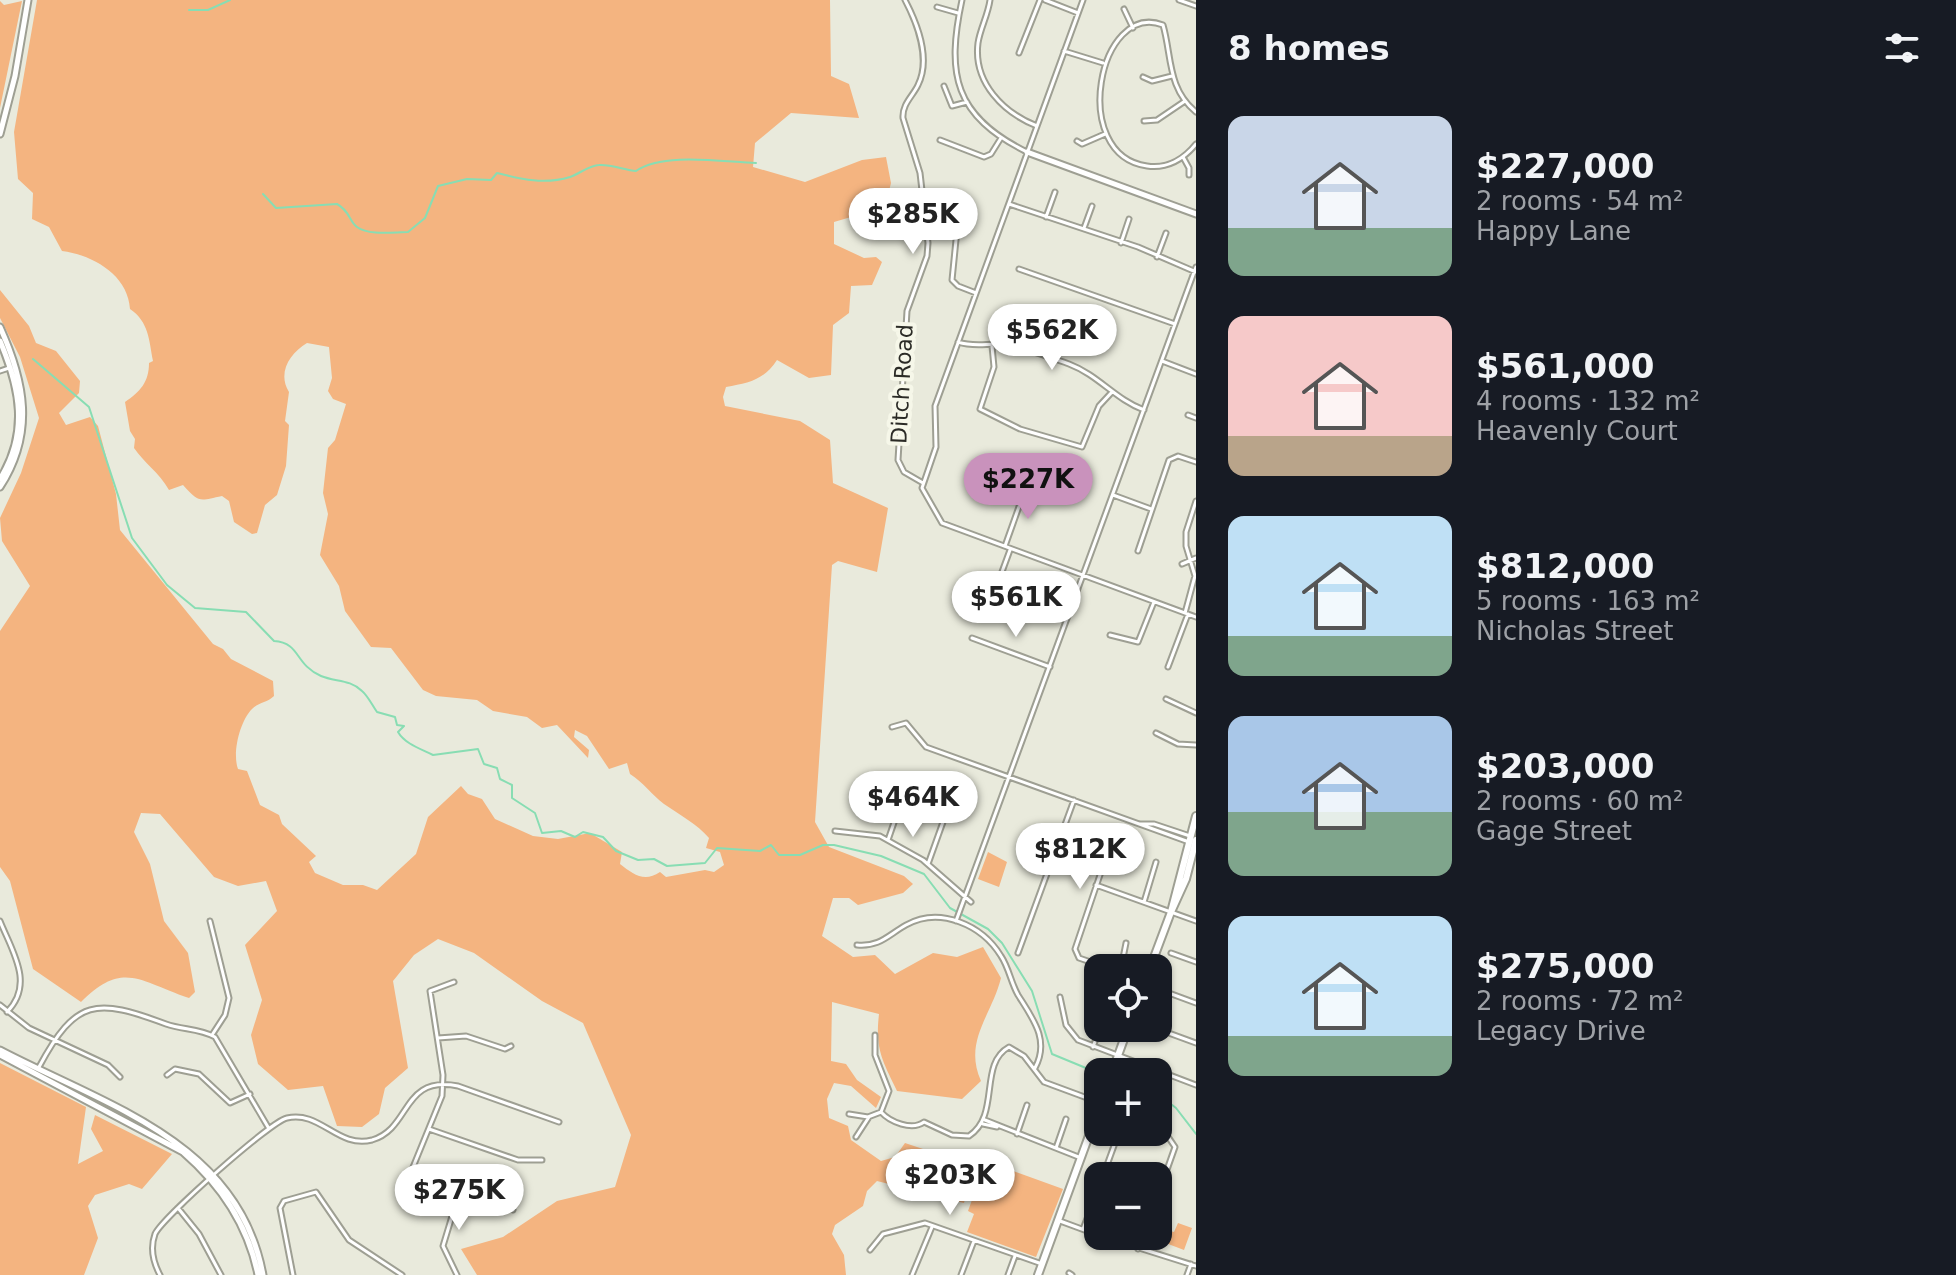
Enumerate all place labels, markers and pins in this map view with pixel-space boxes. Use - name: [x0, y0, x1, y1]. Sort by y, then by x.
- pin: $285K: [857, 188, 969, 256]
- pin: $562K: [996, 304, 1108, 372]
- pin: $227K: [972, 453, 1084, 521]
- pin: $561K: [960, 571, 1072, 639]
- pin: $464K: [857, 771, 969, 839]
- pin: $812K: [1024, 823, 1136, 891]
- pin: $203K: [894, 1149, 1006, 1217]
- pin: $275K: [403, 1164, 515, 1232]

